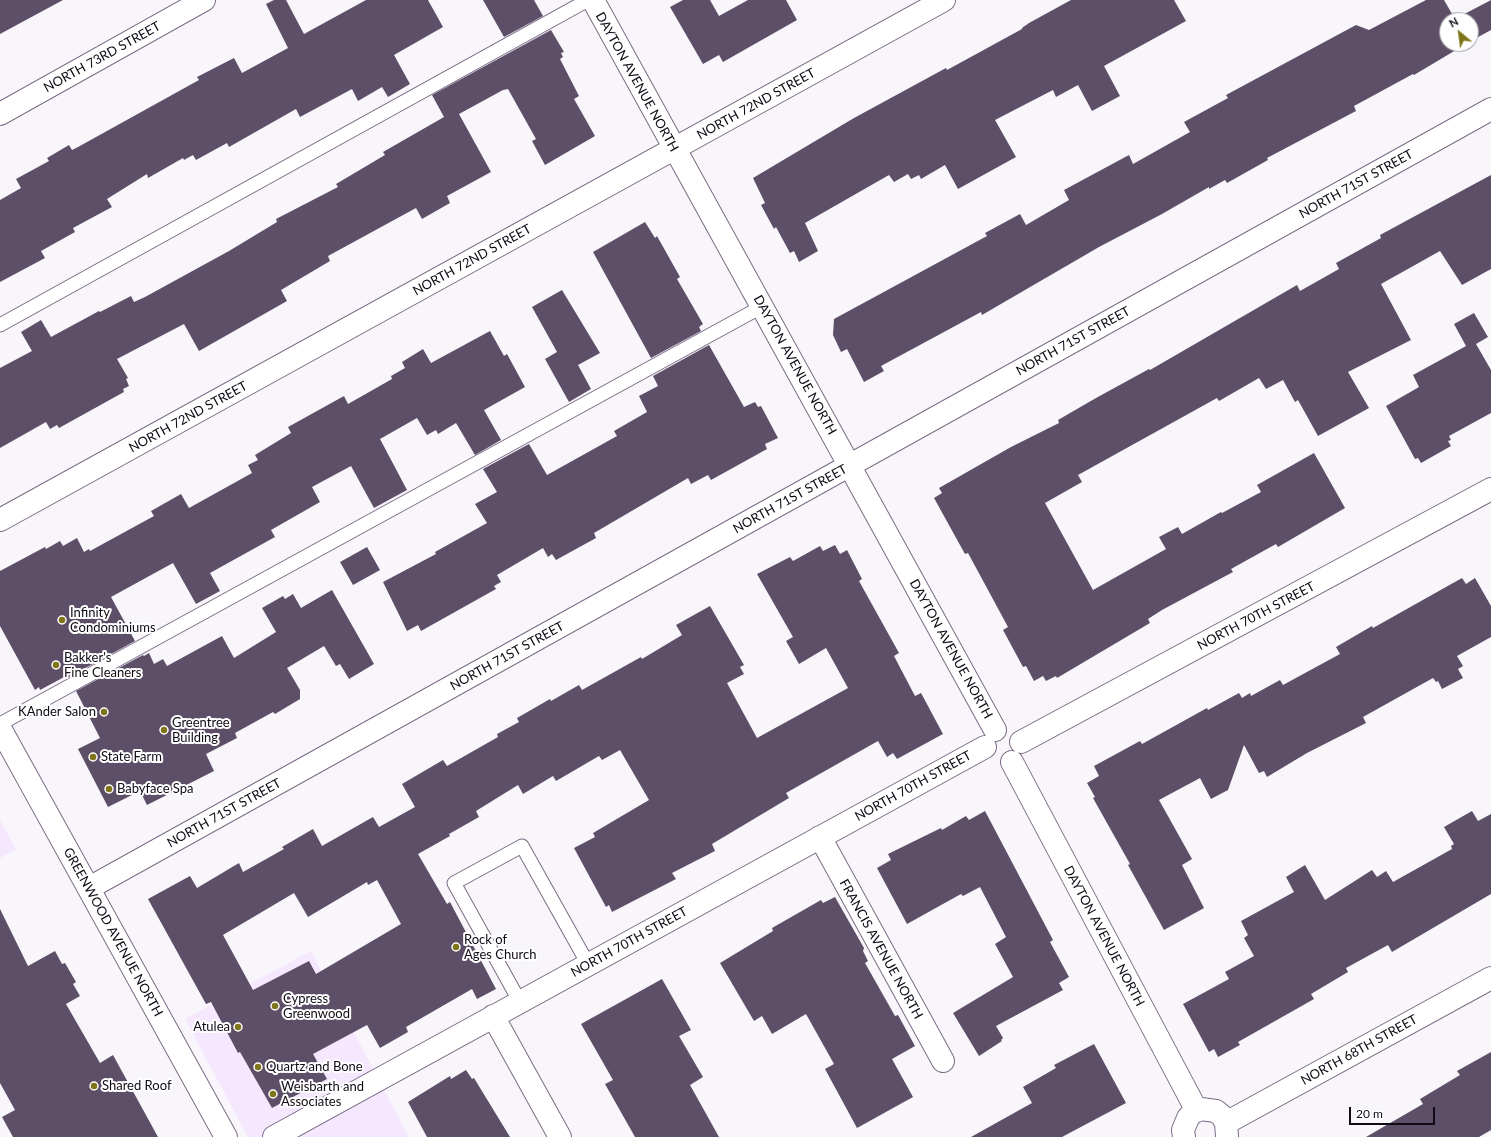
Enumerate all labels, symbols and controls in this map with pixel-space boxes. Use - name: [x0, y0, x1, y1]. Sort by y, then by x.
- street label: DAYTON AVENUE NORTH: [592, 10, 682, 154]
- north arrow: [1439, 12, 1479, 52]
- text: N: [1447, 14, 1460, 30]
- street label: NORTH 73RD STREET: [41, 18, 163, 96]
- street label: NORTH 72ND STREET: [694, 65, 818, 143]
- street label: NORTH 71ST STREET: [1296, 146, 1416, 222]
- street label: NORTH 72ND STREET: [410, 221, 534, 299]
- street label: DAYTON AVENUE NORTH: [750, 293, 840, 437]
- street label: NORTH 71ST STREET: [1013, 303, 1133, 379]
- street label: NORTH 72ND STREET: [126, 378, 250, 456]
- street label: NORTH 71ST STREET: [730, 461, 850, 537]
- street label: DAYTON AVENUE NORTH: [906, 577, 996, 721]
- street label: NORTH 70TH STREET: [1195, 578, 1317, 654]
- place label: Infinity Condominiums: [70, 605, 156, 636]
- marker: Infinity Condominiums: [57, 615, 67, 625]
- street label: NORTH 71ST STREET: [447, 618, 567, 694]
- place label: Bakker's Fine Cleaners: [64, 650, 141, 681]
- marker: Bakker's Fine Cleaners: [51, 660, 61, 670]
- place label: KAnder Salon: [18, 704, 96, 720]
- marker: KAnder Salon: [99, 707, 109, 717]
- place label: Greentree Building: [172, 715, 230, 746]
- marker: Greentree Building: [159, 725, 169, 735]
- street label: NORTH 70TH STREET: [852, 748, 974, 824]
- place label: State Farm: [101, 749, 162, 765]
- marker: State Farm: [88, 752, 98, 762]
- street label: NORTH 71ST STREET: [164, 775, 284, 851]
- place label: Babyface Spa: [117, 781, 193, 797]
- marker: Babyface Spa: [104, 784, 114, 794]
- street label: GREENWOOD AVENUE NORTH: [60, 845, 166, 1019]
- street label: DAYTON AVENUE NORTH: [1060, 863, 1148, 1009]
- street label: FRANCIS AVENUE NORTH: [836, 876, 926, 1022]
- street label: NORTH 70TH STREET: [568, 904, 690, 980]
- place label: Rock of Ages Church: [464, 932, 536, 963]
- marker: Rock of Ages Church: [451, 942, 461, 952]
- place label: Cypress Greenwood: [283, 991, 350, 1022]
- marker: Cypress Greenwood: [270, 1001, 280, 1011]
- street label: NORTH 68TH STREET: [1298, 1012, 1420, 1088]
- place label: Atulea: [193, 1019, 230, 1035]
- marker: Atulea: [233, 1022, 243, 1032]
- place label: Quartz and Bone: [266, 1059, 363, 1075]
- marker: Quartz and Bone: [253, 1062, 263, 1072]
- place label: Shared Roof: [102, 1078, 171, 1094]
- place label: Weisbarth and Associates: [281, 1079, 364, 1110]
- marker: Shared Roof: [89, 1081, 99, 1091]
- marker: Weisbarth and Associates: [268, 1089, 278, 1099]
- scale bar: [1351, 1099, 1437, 1125]
- text: 20 m: [1356, 1106, 1383, 1121]

